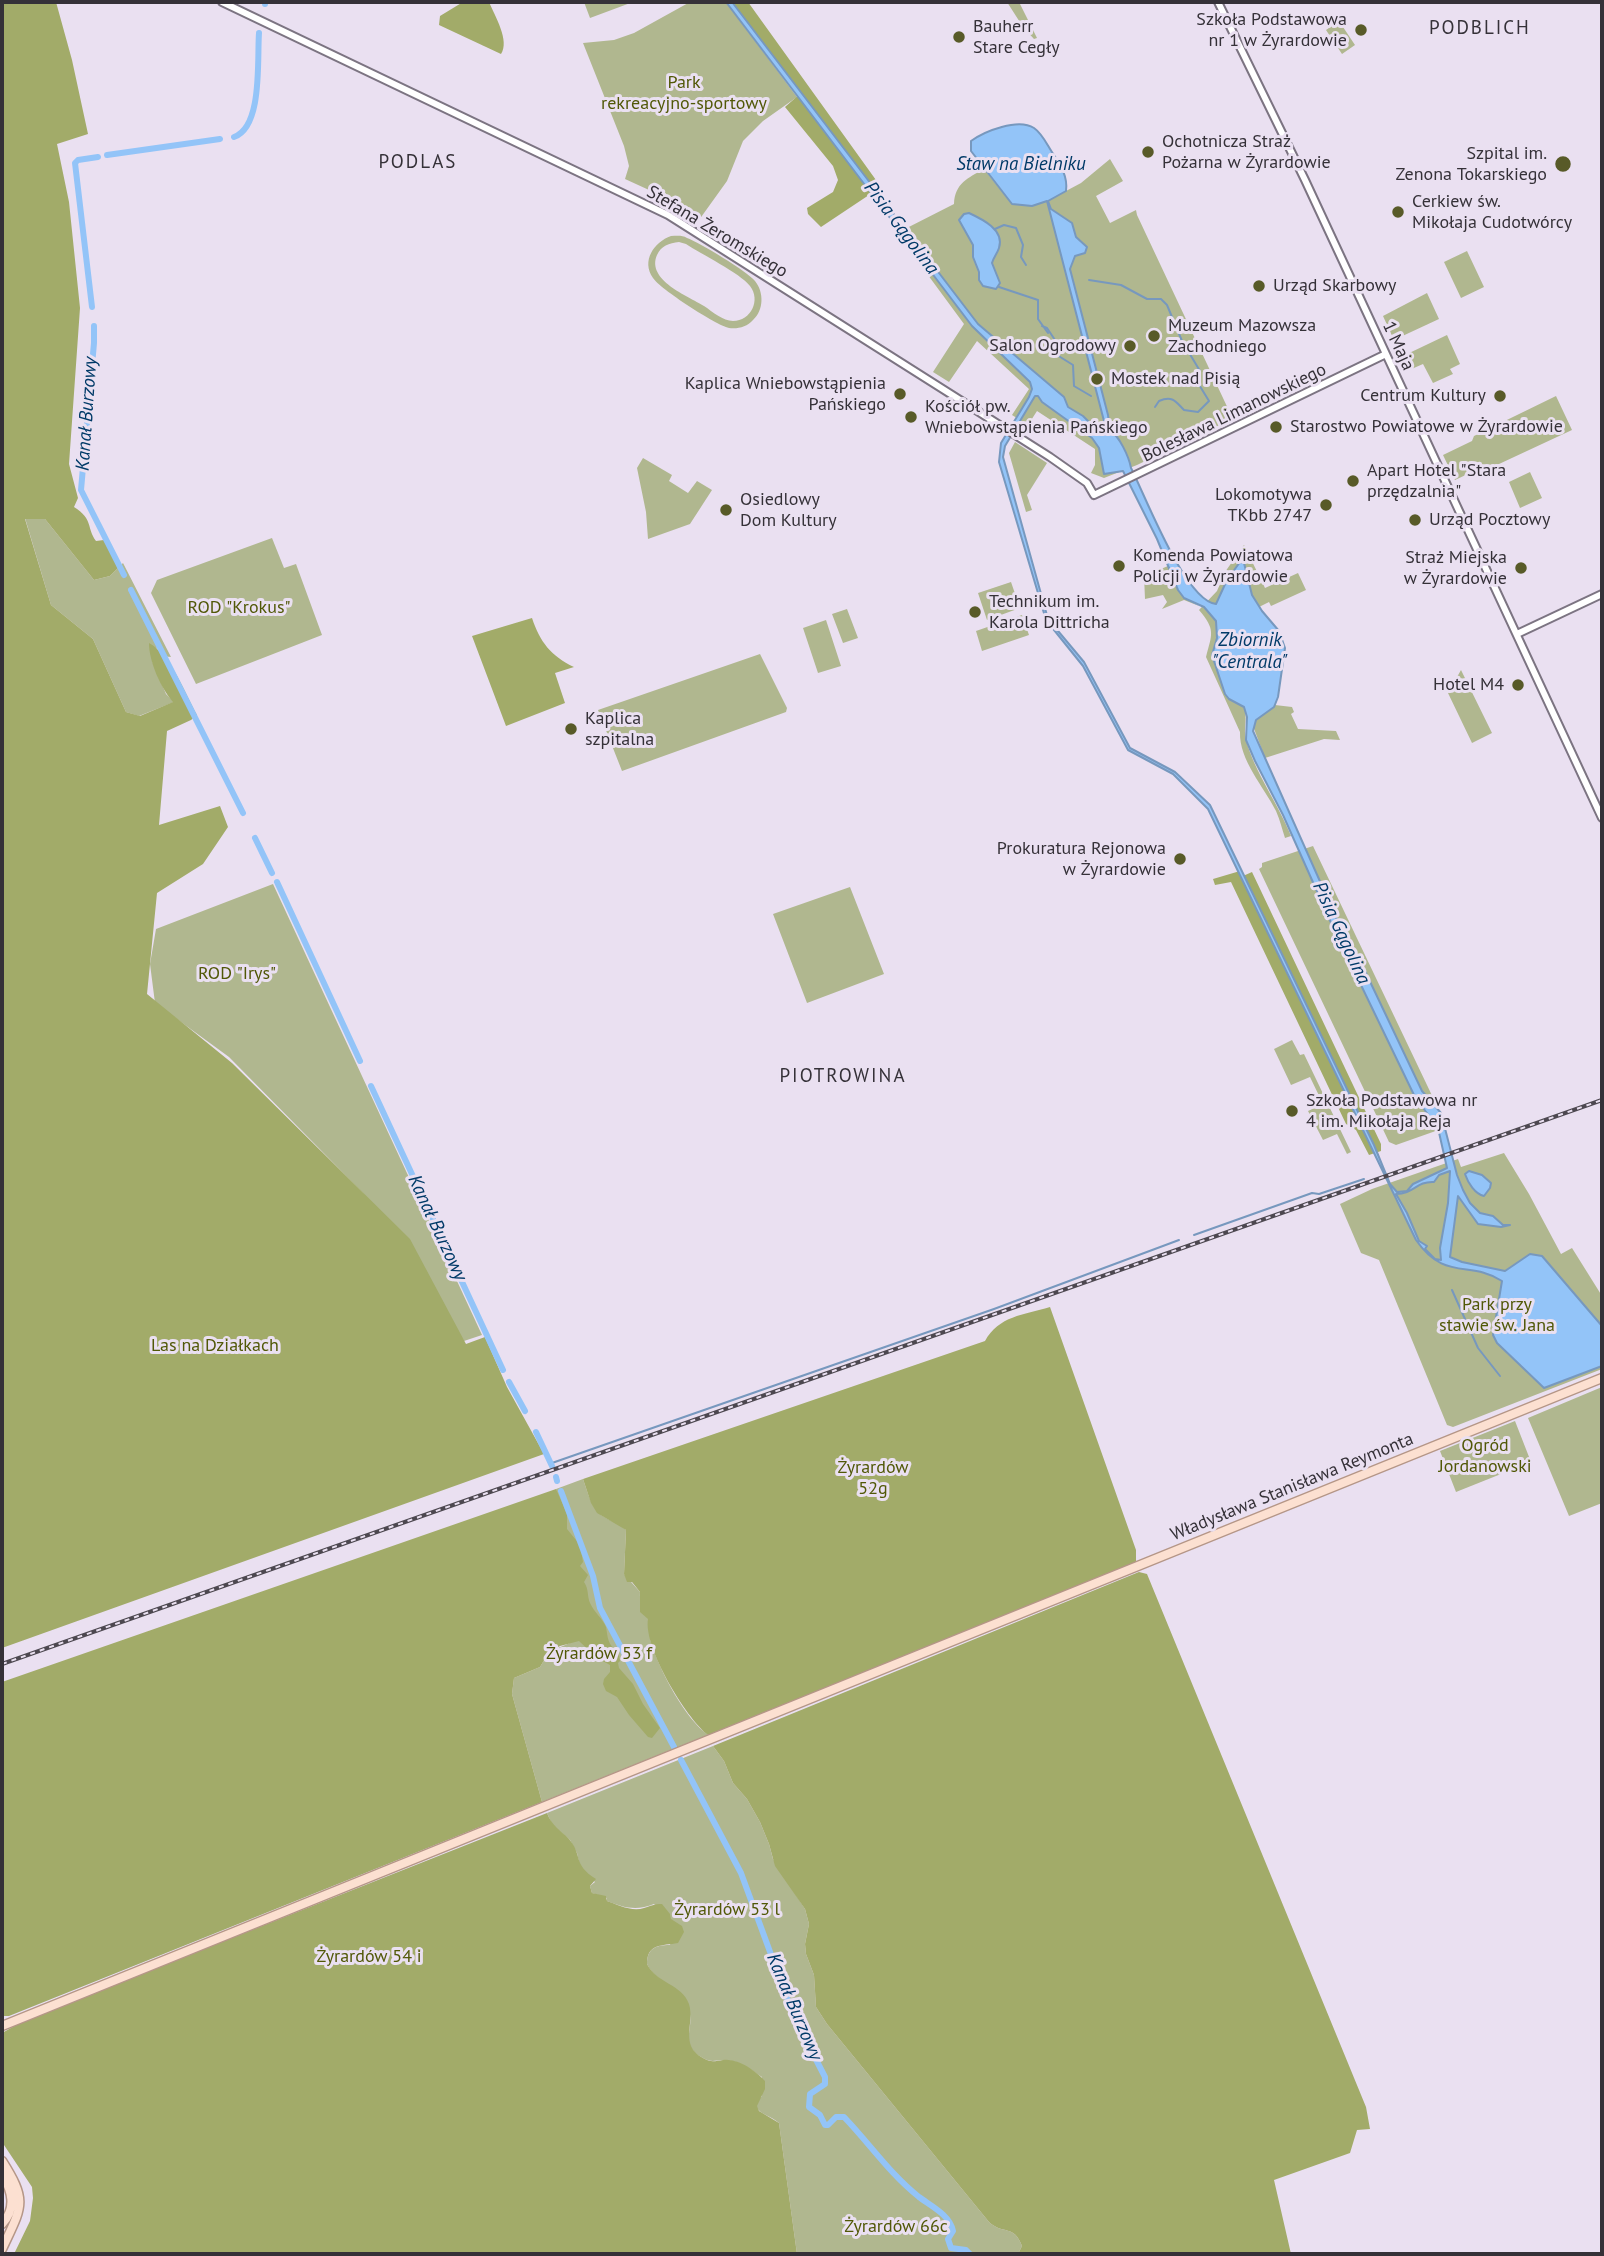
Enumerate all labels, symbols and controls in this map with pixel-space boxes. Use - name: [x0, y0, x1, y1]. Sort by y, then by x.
- place label: Szkoła Podstawowa nr 1 w Żyrardowie: [1196, 9, 1347, 52]
- place label: Bauherr Stare Cegły: [973, 16, 1060, 58]
- district label: PODBLICH: [1430, 18, 1530, 40]
- marker: Szkoła Podstawowa nr 1 w Żyrardowie: [1353, 22, 1369, 38]
- marker: Bauherr Stare Cegły: [951, 29, 967, 45]
- park label: Park rekreacyjno-sportowy: [601, 72, 767, 114]
- place label: Ochotnicza Straż Pożarna w Żyrardowie: [1162, 131, 1331, 174]
- place label: Szpital im. Zenona Tokarskiego: [1396, 143, 1547, 186]
- marker: Ochotnicza Straż Pożarna w Żyrardowie: [1140, 144, 1156, 160]
- district label: PODLAS: [379, 152, 457, 174]
- water label: Staw na Bielniku: [956, 154, 1086, 176]
- marker: Szpital im. Zenona Tokarskiego: [1553, 154, 1573, 174]
- water label: Pisia Gągolina: [859, 177, 943, 279]
- street label: Stefana Żeromskiego: [643, 181, 791, 283]
- place label: Cerkiew św. Mikołaja Cudotwórcy: [1412, 191, 1572, 234]
- marker: Cerkiew św. Mikołaja Cudotwórcy: [1390, 204, 1406, 220]
- place label: Urząd Skarbowy: [1273, 275, 1396, 297]
- marker: Urząd Skarbowy: [1251, 278, 1267, 294]
- place label: Muzeum Mazowsza Zachodniego: [1168, 315, 1316, 358]
- street label: 1 Maja: [1377, 318, 1419, 374]
- marker: Muzeum Mazowsza Zachodniego: [1146, 328, 1162, 344]
- place label: Salon Ogrodowy: [989, 335, 1116, 357]
- marker: Salon Ogrodowy: [1122, 338, 1138, 354]
- water label: Kanał Burzowy: [72, 356, 102, 472]
- street label: Bolesława Limanowskiego: [1138, 359, 1330, 467]
- place label: Mostek nad Pisią: [1111, 368, 1240, 390]
- marker: Mostek nad Pisią: [1089, 371, 1105, 387]
- place label: Kaplica Wniebowstąpienia Pańskiego: [685, 373, 886, 416]
- place label: Centrum Kultury: [1360, 385, 1486, 407]
- marker: Kaplica Wniebowstąpienia Pańskiego: [892, 386, 908, 402]
- marker: Centrum Kultury: [1492, 388, 1508, 404]
- place label: Kościół pw. Wniebowstąpienia Pańskiego: [925, 396, 1148, 438]
- marker: Kościół pw. Wniebowstąpienia Pańskiego: [903, 409, 919, 425]
- place label: Starostwo Powiatowe w Żyrardowie: [1290, 416, 1563, 438]
- marker: Starostwo Powiatowe w Żyrardowie: [1268, 419, 1284, 435]
- place label: Apart Hotel "Stara przędzalnia": [1367, 460, 1506, 503]
- marker: Apart Hotel "Stara przędzalnia": [1345, 473, 1361, 489]
- place label: Lokomotywa TKbb 2747: [1215, 484, 1312, 526]
- place label: Osiedlowy Dom Kultury: [740, 489, 837, 532]
- marker: Lokomotywa TKbb 2747: [1318, 497, 1334, 513]
- marker: Osiedlowy Dom Kultury: [718, 502, 734, 518]
- place label: Urząd Pocztowy: [1429, 509, 1550, 531]
- marker: Urząd Pocztowy: [1407, 512, 1423, 528]
- place label: Komenda Powiatowa Policji w Żyrardowie: [1133, 545, 1293, 588]
- place label: Straż Miejska w Żyrardowie: [1404, 547, 1507, 590]
- marker: Komenda Powiatowa Policji w Żyrardowie: [1111, 558, 1127, 574]
- marker: Straż Miejska w Żyrardowie: [1513, 560, 1529, 576]
- place label: Technikum im. Karola Dittricha: [989, 591, 1110, 634]
- park label: ROD "Krokus": [187, 597, 291, 619]
- marker: Technikum im. Karola Dittricha: [967, 604, 983, 620]
- water label: Zbiornik "Centrala": [1213, 630, 1287, 674]
- place label: Hotel M4: [1433, 674, 1504, 696]
- marker: Hotel M4: [1510, 677, 1526, 693]
- place label: Kaplica szpitalna: [585, 708, 654, 750]
- marker: Kaplica szpitalna: [563, 721, 579, 737]
- place label: Prokuratura Rejonowa w Żyrardowie: [997, 838, 1166, 880]
- marker: Prokuratura Rejonowa w Żyrardowie: [1172, 851, 1188, 867]
- water label: Pisia Gągolina: [1307, 878, 1375, 988]
- park label: ROD "Irys": [198, 963, 276, 985]
- district label: PIOTROWINA: [781, 1066, 905, 1088]
- place label: Szkoła Podstawowa nr 4 im. Mikołaja Reja: [1306, 1090, 1477, 1132]
- marker: Szkoła Podstawowa nr 4 im. Mikołaja Reja: [1284, 1103, 1300, 1119]
- water label: Kanał Burzowy: [403, 1171, 471, 1285]
- park label: Park przy stawie św. Jana: [1439, 1294, 1555, 1336]
- park label: Las na Działkach: [151, 1335, 279, 1357]
- street label: Władysława Stanisława Reymonta: [1167, 1428, 1417, 1546]
- park label: Ogród Jordanowski: [1438, 1435, 1532, 1478]
- park label: Żyrardów 52g: [837, 1457, 909, 1500]
- park label: Żyrardów 53 f: [546, 1643, 652, 1665]
- park label: Żyrardów 53 l: [674, 1899, 780, 1921]
- park label: Żyrardów 54 i: [316, 1946, 422, 1968]
- water label: Kanał Burzowy: [761, 1950, 827, 2064]
- park label: Żyrardów 66c: [844, 2216, 948, 2238]

